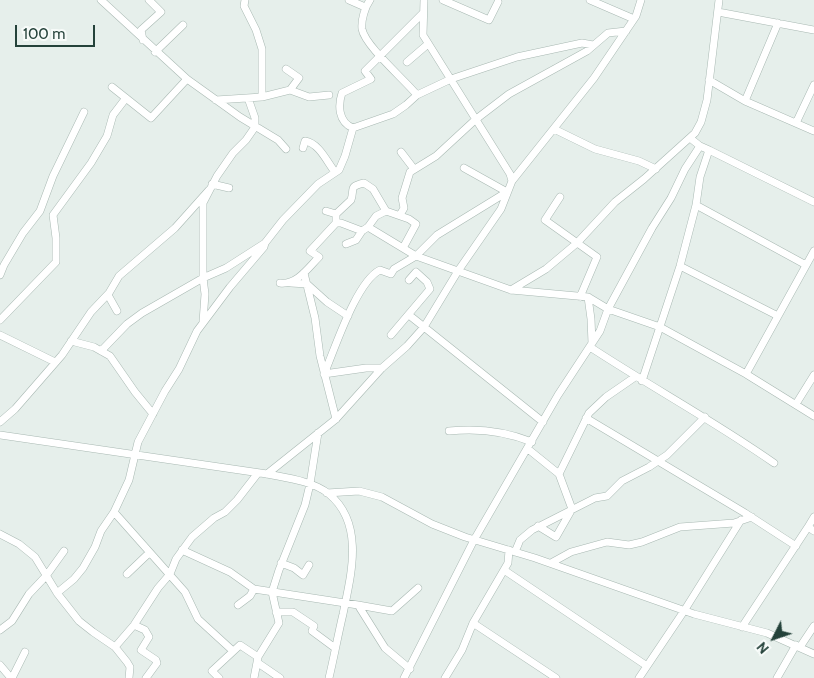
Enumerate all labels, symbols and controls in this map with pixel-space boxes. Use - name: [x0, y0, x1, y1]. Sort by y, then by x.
- scale bar: [18, 15, 98, 47]
- text: 100 m: [23, 25, 65, 43]
- north arrow: [749, 613, 799, 663]
- text: N: [753, 638, 773, 657]

